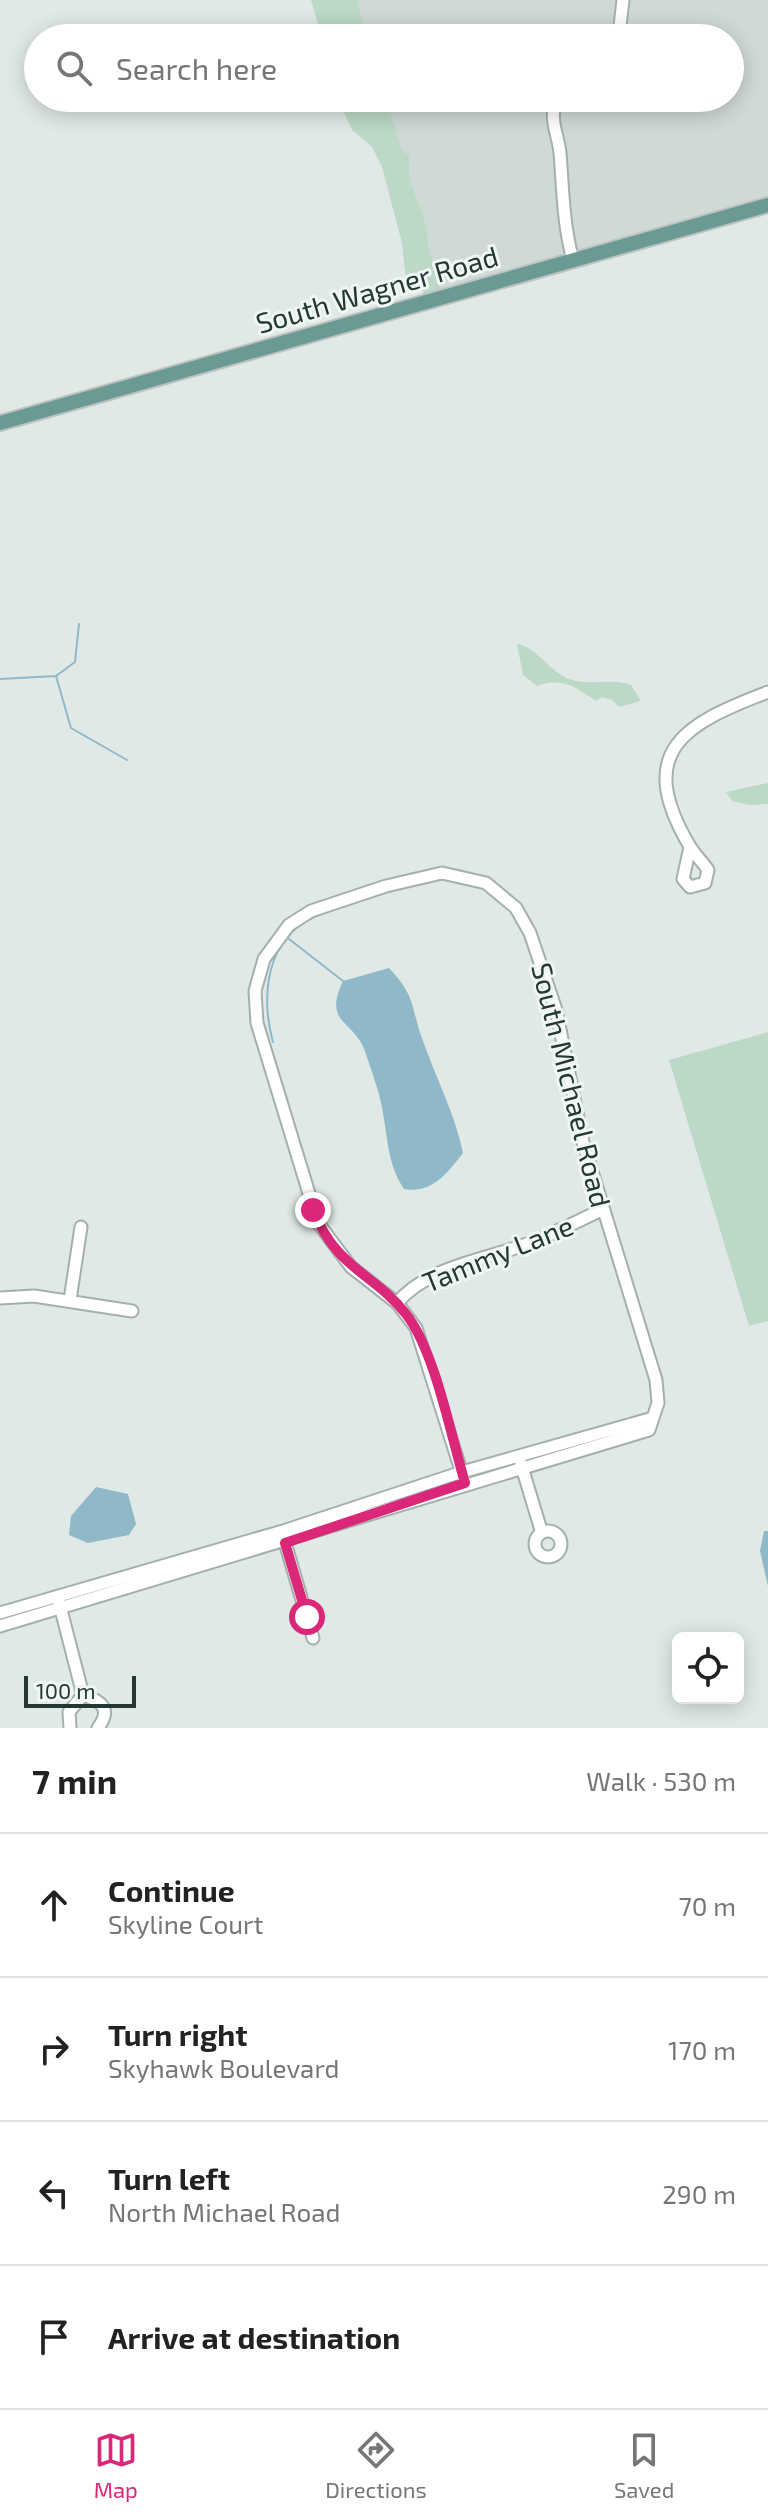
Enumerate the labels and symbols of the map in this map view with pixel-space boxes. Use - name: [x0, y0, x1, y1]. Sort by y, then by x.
- street label: South Wagner Road: [252, 238, 502, 340]
- street label: South Michael Road: [525, 959, 619, 1211]
- route end: [295, 1192, 331, 1228]
- street label: Tammy Lane: [417, 1207, 578, 1299]
- route start: [289, 1599, 325, 1635]
- scale bar: [24, 1672, 136, 1708]

